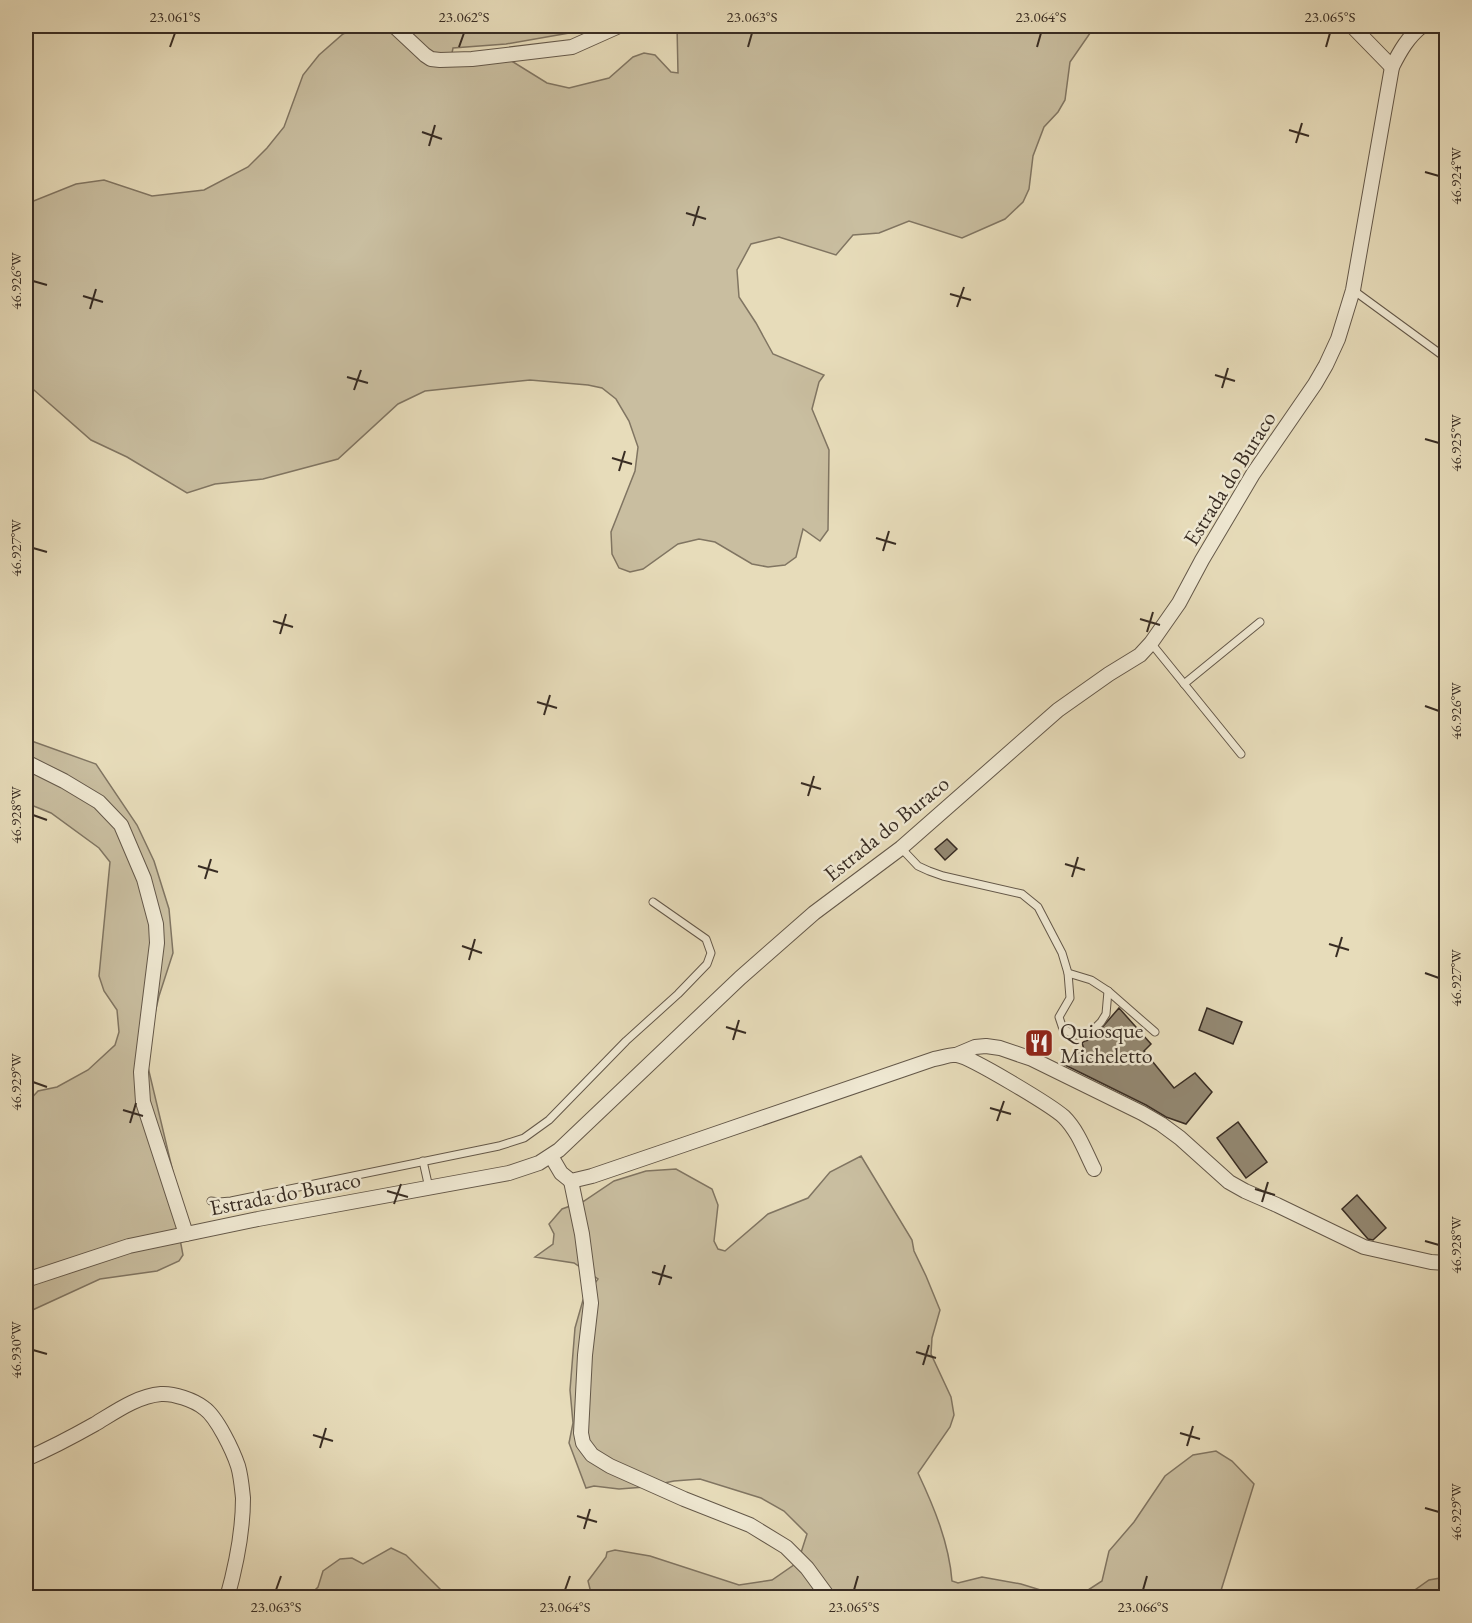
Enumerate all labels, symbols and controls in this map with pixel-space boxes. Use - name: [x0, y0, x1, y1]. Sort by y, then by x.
- text: 23.061°S: [150, 7, 200, 26]
- text: 23.062°S: [439, 7, 489, 26]
- text: 23.063°S: [727, 7, 777, 26]
- text: 23.064°S: [1016, 7, 1066, 26]
- text: 23.065°S: [1305, 7, 1355, 26]
- text: 46.924°W: [1446, 147, 1465, 205]
- text: 46.926°W: [6, 252, 25, 310]
- street label: Estrada do Buraco: [1177, 405, 1282, 551]
- text: 46.925°W: [1446, 414, 1465, 472]
- text: 46.927°W: [6, 519, 25, 577]
- text: 46.926°W: [1446, 682, 1465, 740]
- street label: Estrada do Buraco: [818, 769, 955, 888]
- text: 46.928°W: [6, 786, 25, 844]
- text: 46.927°W: [1446, 949, 1465, 1007]
- place label: Quiosque Micheletto: [1060, 1016, 1153, 1070]
- restaurant icon: Quiosque Micheletto: [1023, 1027, 1055, 1059]
- text: 46.929°W: [6, 1053, 25, 1111]
- street label: Estrada do Buraco: [207, 1165, 363, 1222]
- text: 46.928°W: [1446, 1216, 1465, 1274]
- text: 46.930°W: [6, 1321, 25, 1379]
- text: 46.929°W: [1446, 1483, 1465, 1541]
- text: 23.063°S: [251, 1597, 301, 1616]
- text: 23.064°S: [540, 1597, 590, 1616]
- text: 23.065°S: [829, 1597, 879, 1616]
- text: 23.066°S: [1118, 1597, 1168, 1616]

